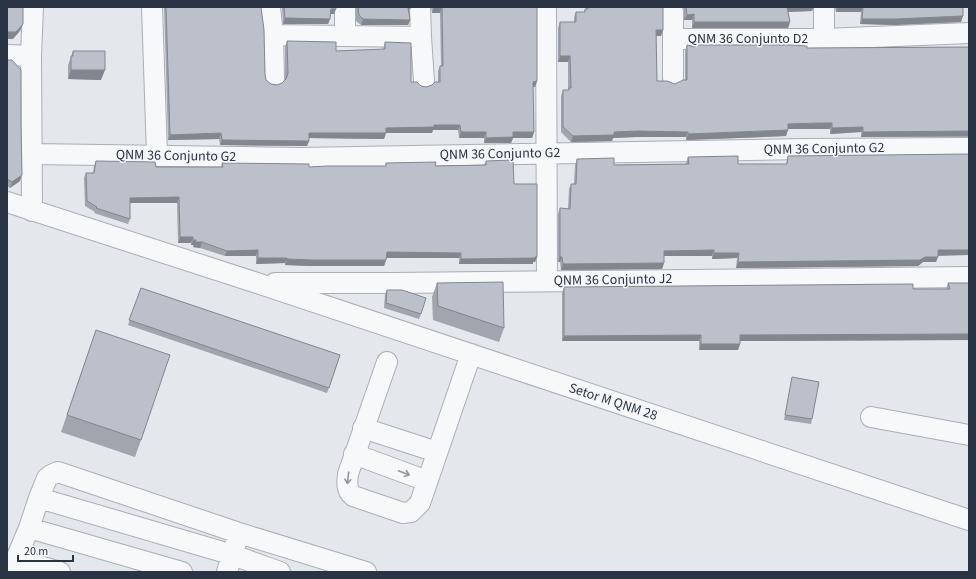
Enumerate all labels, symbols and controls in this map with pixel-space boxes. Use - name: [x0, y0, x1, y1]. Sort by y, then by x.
- street label: QNM 36 Conjunto D2: [688, 29, 808, 49]
- street label: QNM 36 Conjunto G2: [764, 138, 884, 160]
- street label: QNM 36 Conjunto G2: [440, 143, 560, 165]
- street label: QNM 36 Conjunto G2: [116, 145, 236, 167]
- street label: QNM 36 Conjunto J2: [554, 269, 673, 291]
- street label: Setor M QNM 28: [566, 378, 660, 426]
- one-way arrow: [397, 469, 409, 477]
- one-way arrow: [344, 472, 351, 485]
- scale bar: [18, 537, 73, 563]
- text: 20 m: [24, 543, 48, 560]

